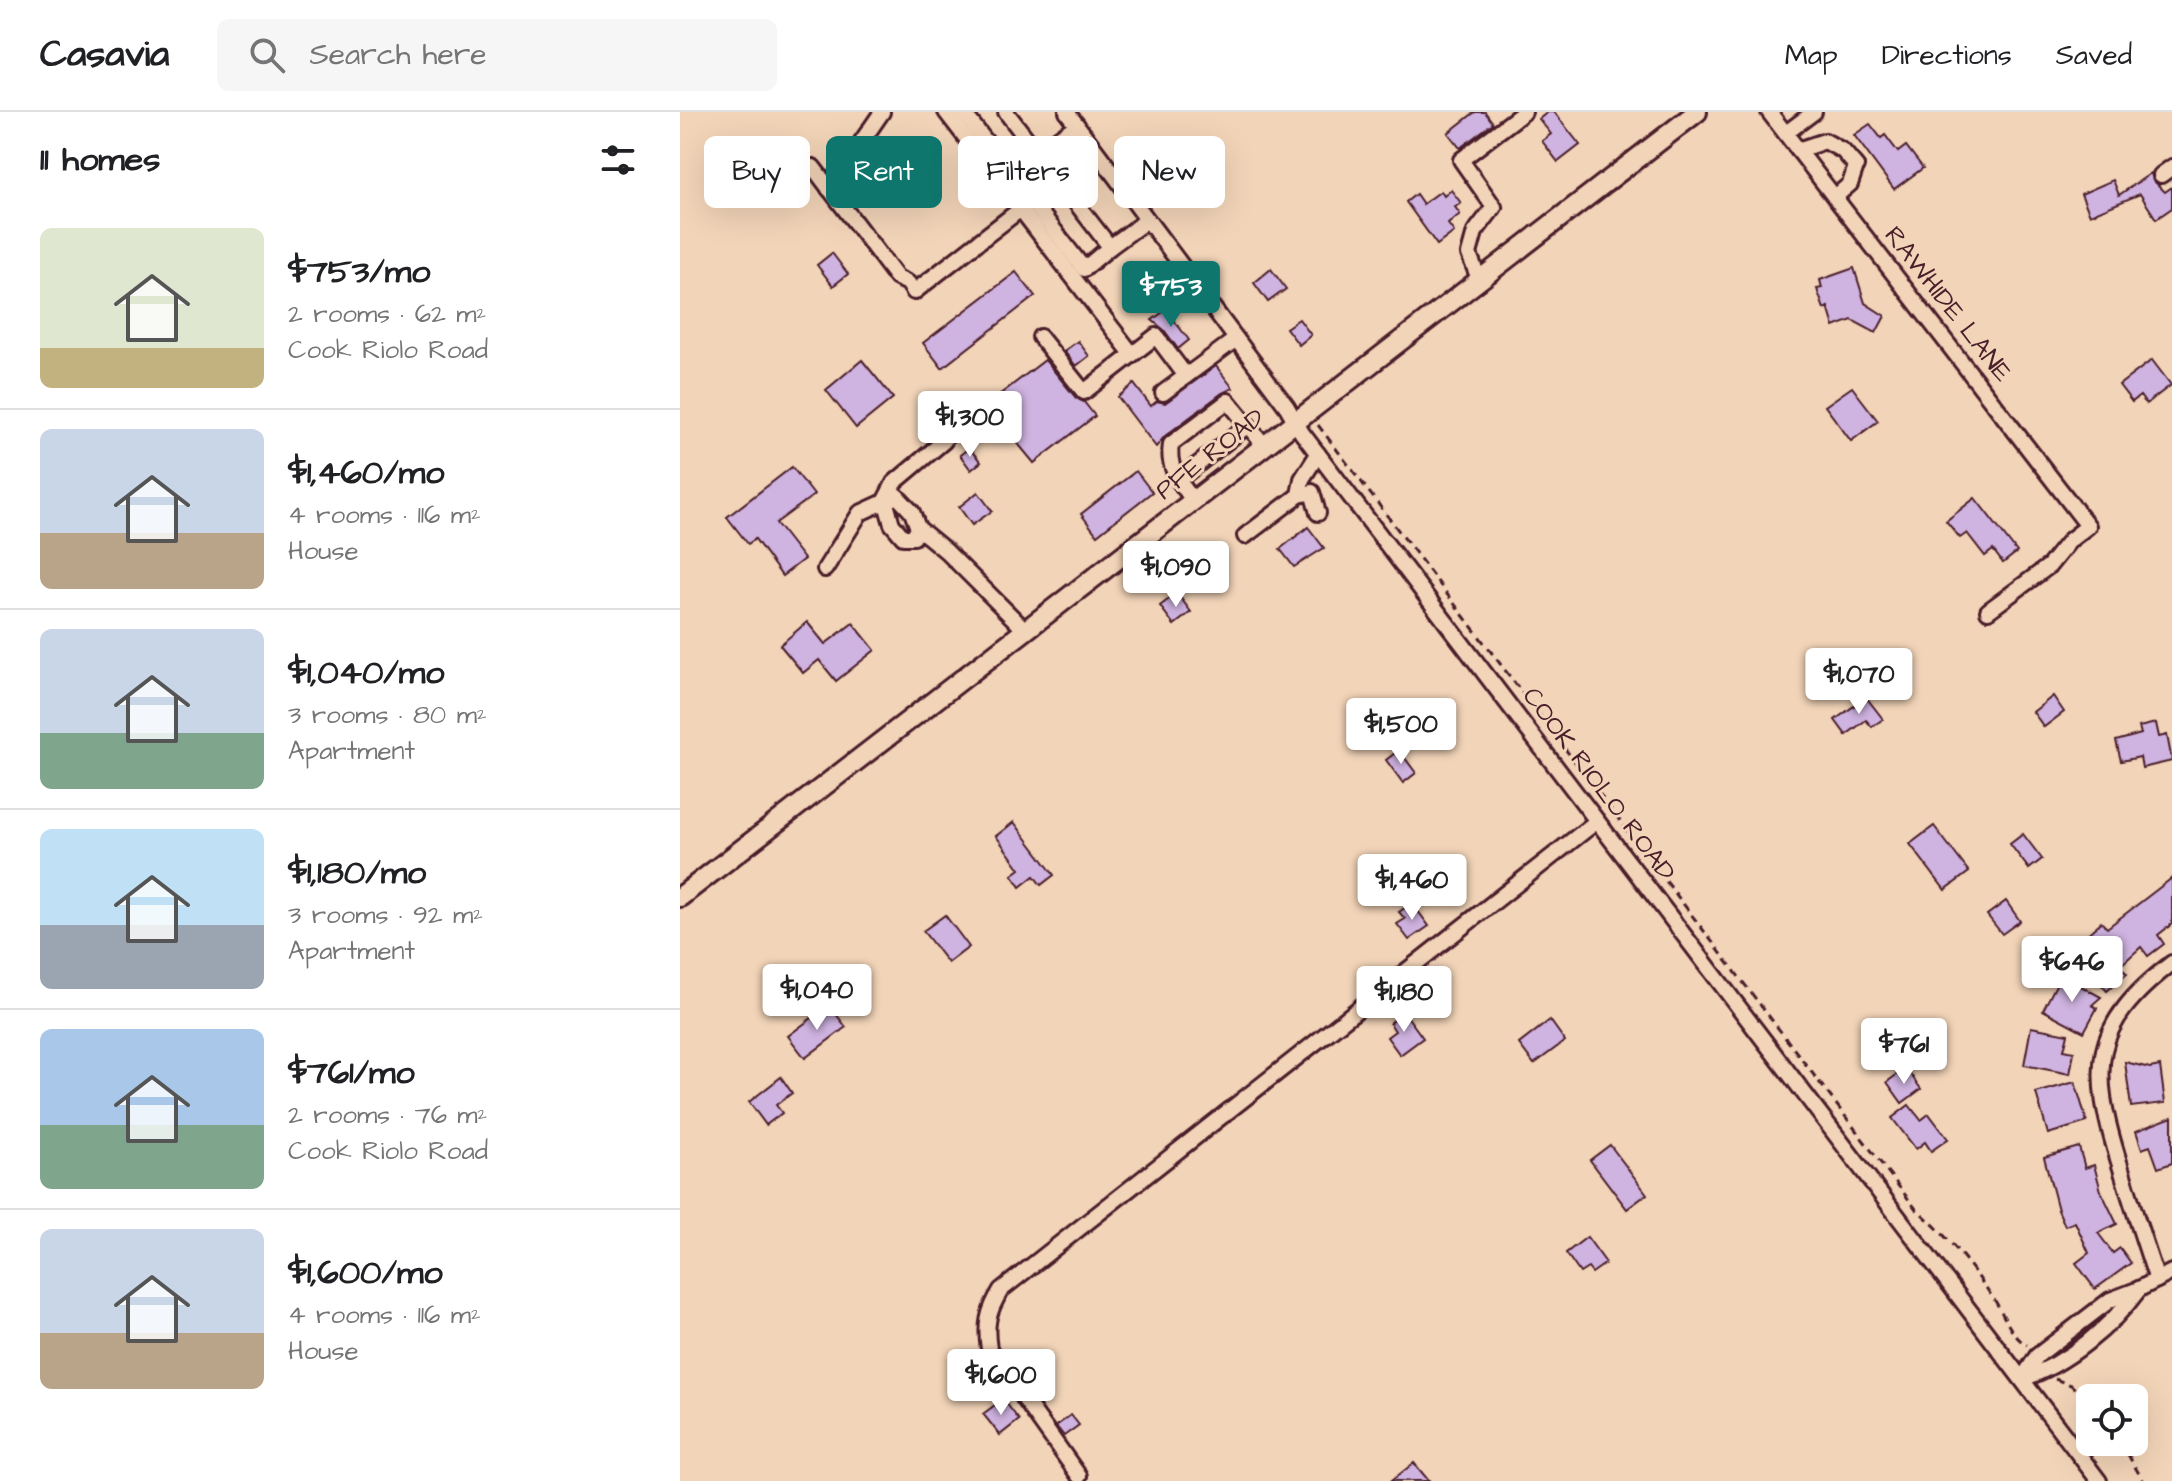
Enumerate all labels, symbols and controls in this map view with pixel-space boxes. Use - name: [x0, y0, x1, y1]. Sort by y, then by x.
- search box: [217, 19, 777, 91]
- text: Casavia: [40, 29, 169, 81]
- icon: search: [245, 33, 289, 77]
- text: Search here: [309, 34, 486, 76]
- text: Map: [1785, 36, 1838, 75]
- text: Directions: [1882, 36, 2012, 75]
- text: Saved: [2056, 36, 2132, 75]
- text: 11 homes: [40, 136, 160, 184]
- chip: Buy: [704, 136, 810, 208]
- chip: Rent: [826, 136, 942, 208]
- chip: Filters: [958, 136, 1098, 208]
- chip: New: [1114, 136, 1225, 208]
- icon: filters: [596, 138, 640, 182]
- street label: RAWHIDE LANE: [1876, 219, 2020, 389]
- text: $753/mo: [288, 248, 430, 296]
- icon: home: [104, 260, 200, 356]
- pin: $753: [1124, 261, 1218, 329]
- text: $753: [1140, 269, 1202, 305]
- text: 2 rooms · 62 m²: [288, 296, 486, 332]
- text: Cook Riolo Road: [288, 332, 488, 368]
- pin: $1,300: [905, 391, 1035, 459]
- text: $1,300: [936, 399, 1004, 435]
- street label: PFE ROAD: [1148, 400, 1272, 508]
- text: $1,460/mo: [288, 449, 444, 497]
- icon: home: [104, 461, 200, 557]
- text: 4 rooms · 116 m²: [288, 497, 481, 533]
- text: House: [288, 533, 359, 569]
- pin: $1,090: [1111, 541, 1241, 609]
- text: $1,090: [1141, 549, 1211, 585]
- pin: $1,070: [1794, 648, 1924, 716]
- text: $1,040/mo: [288, 649, 444, 697]
- text: $1,070: [1823, 656, 1895, 692]
- icon: home: [104, 661, 200, 757]
- street label: COOK RIOLO ROAD: [1514, 679, 1684, 889]
- text: 3 rooms · 80 m²: [288, 697, 487, 733]
- pin: $1,500: [1336, 698, 1466, 766]
- text: $1,500: [1364, 706, 1438, 742]
- text: Apartment: [288, 733, 415, 769]
- text: $1,180/mo: [288, 849, 426, 897]
- pin: $1,460: [1347, 854, 1477, 922]
- icon: home: [104, 861, 200, 957]
- text: $1,460: [1376, 862, 1448, 898]
- text: 3 rooms · 92 m²: [288, 897, 483, 933]
- text: Apartment: [288, 933, 415, 969]
- pin: $646: [2025, 936, 2119, 1004]
- text: $646: [2040, 944, 2104, 980]
- pin: $1,040: [752, 964, 882, 1032]
- pin: $1,180: [1339, 966, 1469, 1034]
- text: $1,040: [781, 972, 853, 1008]
- text: $1,180: [1374, 974, 1434, 1010]
- pin: $761: [1857, 1018, 1951, 1086]
- text: $761: [1879, 1026, 1929, 1062]
- text: $761/mo: [288, 1049, 415, 1097]
- icon: home: [104, 1061, 200, 1157]
- text: 2 rooms · 76 m²: [288, 1097, 487, 1133]
- text: Cook Riolo Road: [288, 1133, 488, 1169]
- text: $1,600/mo: [288, 1249, 443, 1297]
- icon: home: [104, 1261, 200, 1357]
- text: 4 rooms · 116 m²: [288, 1297, 481, 1333]
- text: House: [288, 1333, 359, 1369]
- pin: $1,600: [936, 1349, 1066, 1417]
- text: $1,600: [965, 1357, 1037, 1393]
- map controls: [2076, 1384, 2148, 1456]
- button: locate: [2076, 1384, 2148, 1456]

